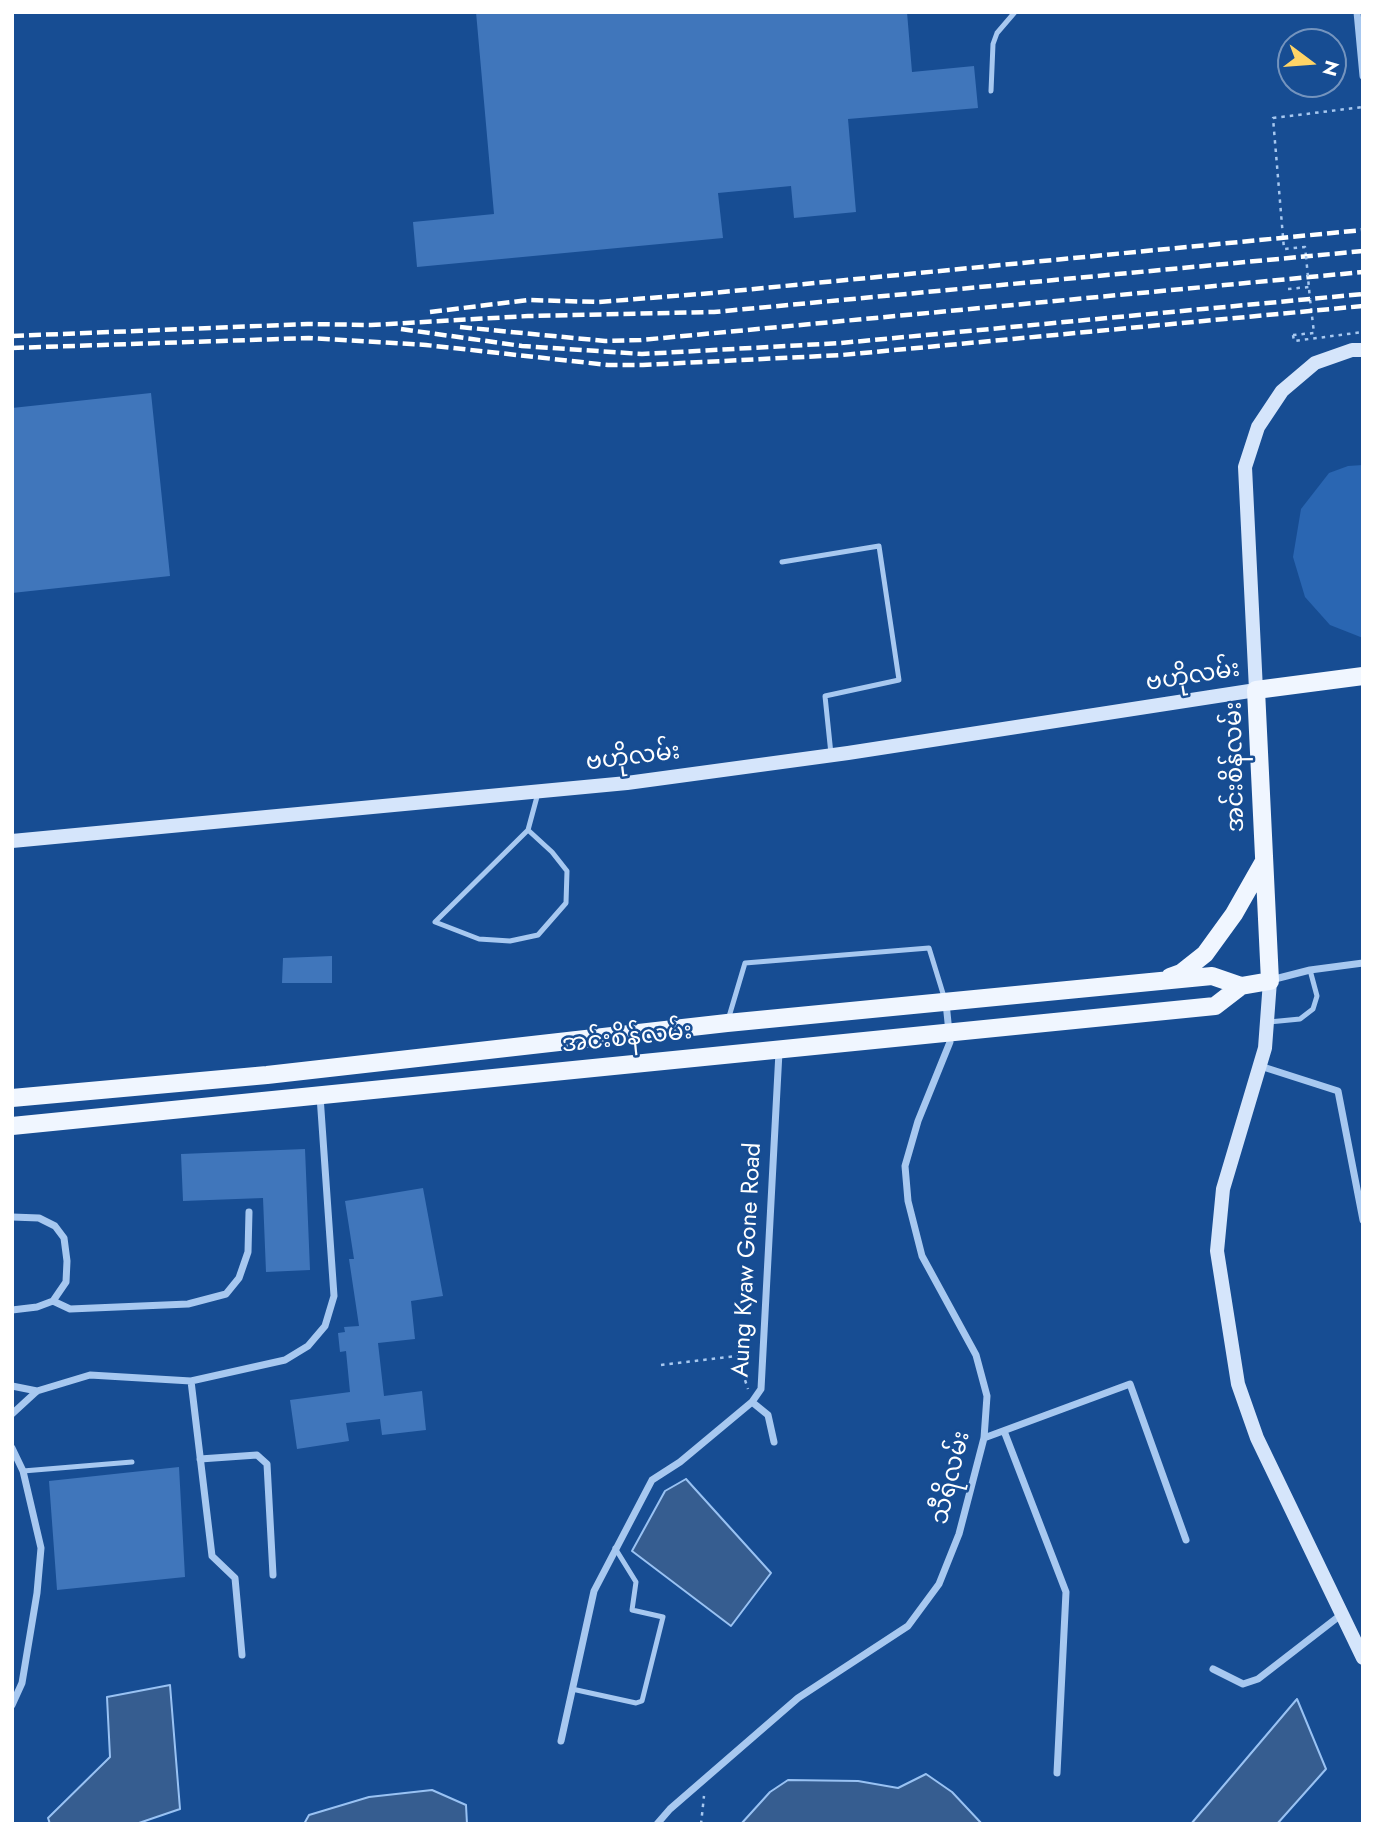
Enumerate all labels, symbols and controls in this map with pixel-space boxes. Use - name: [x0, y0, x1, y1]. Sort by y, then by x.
- north arrow: [1277, 28, 1347, 98]
- text: N: [1316, 57, 1346, 79]
- street label: ဗဟိုလမ်း: [1144, 655, 1242, 699]
- street label: အင်းစိန်လမ်း: [1220, 701, 1252, 833]
- street label: ဗဟိုလမ်း: [584, 738, 682, 778]
- street label: အင်းစိန်လမ်း: [560, 1018, 694, 1060]
- street label: Aung Kyaw Gone Road: [727, 1142, 769, 1378]
- street label: သီရိလမ်း: [927, 1428, 977, 1528]

